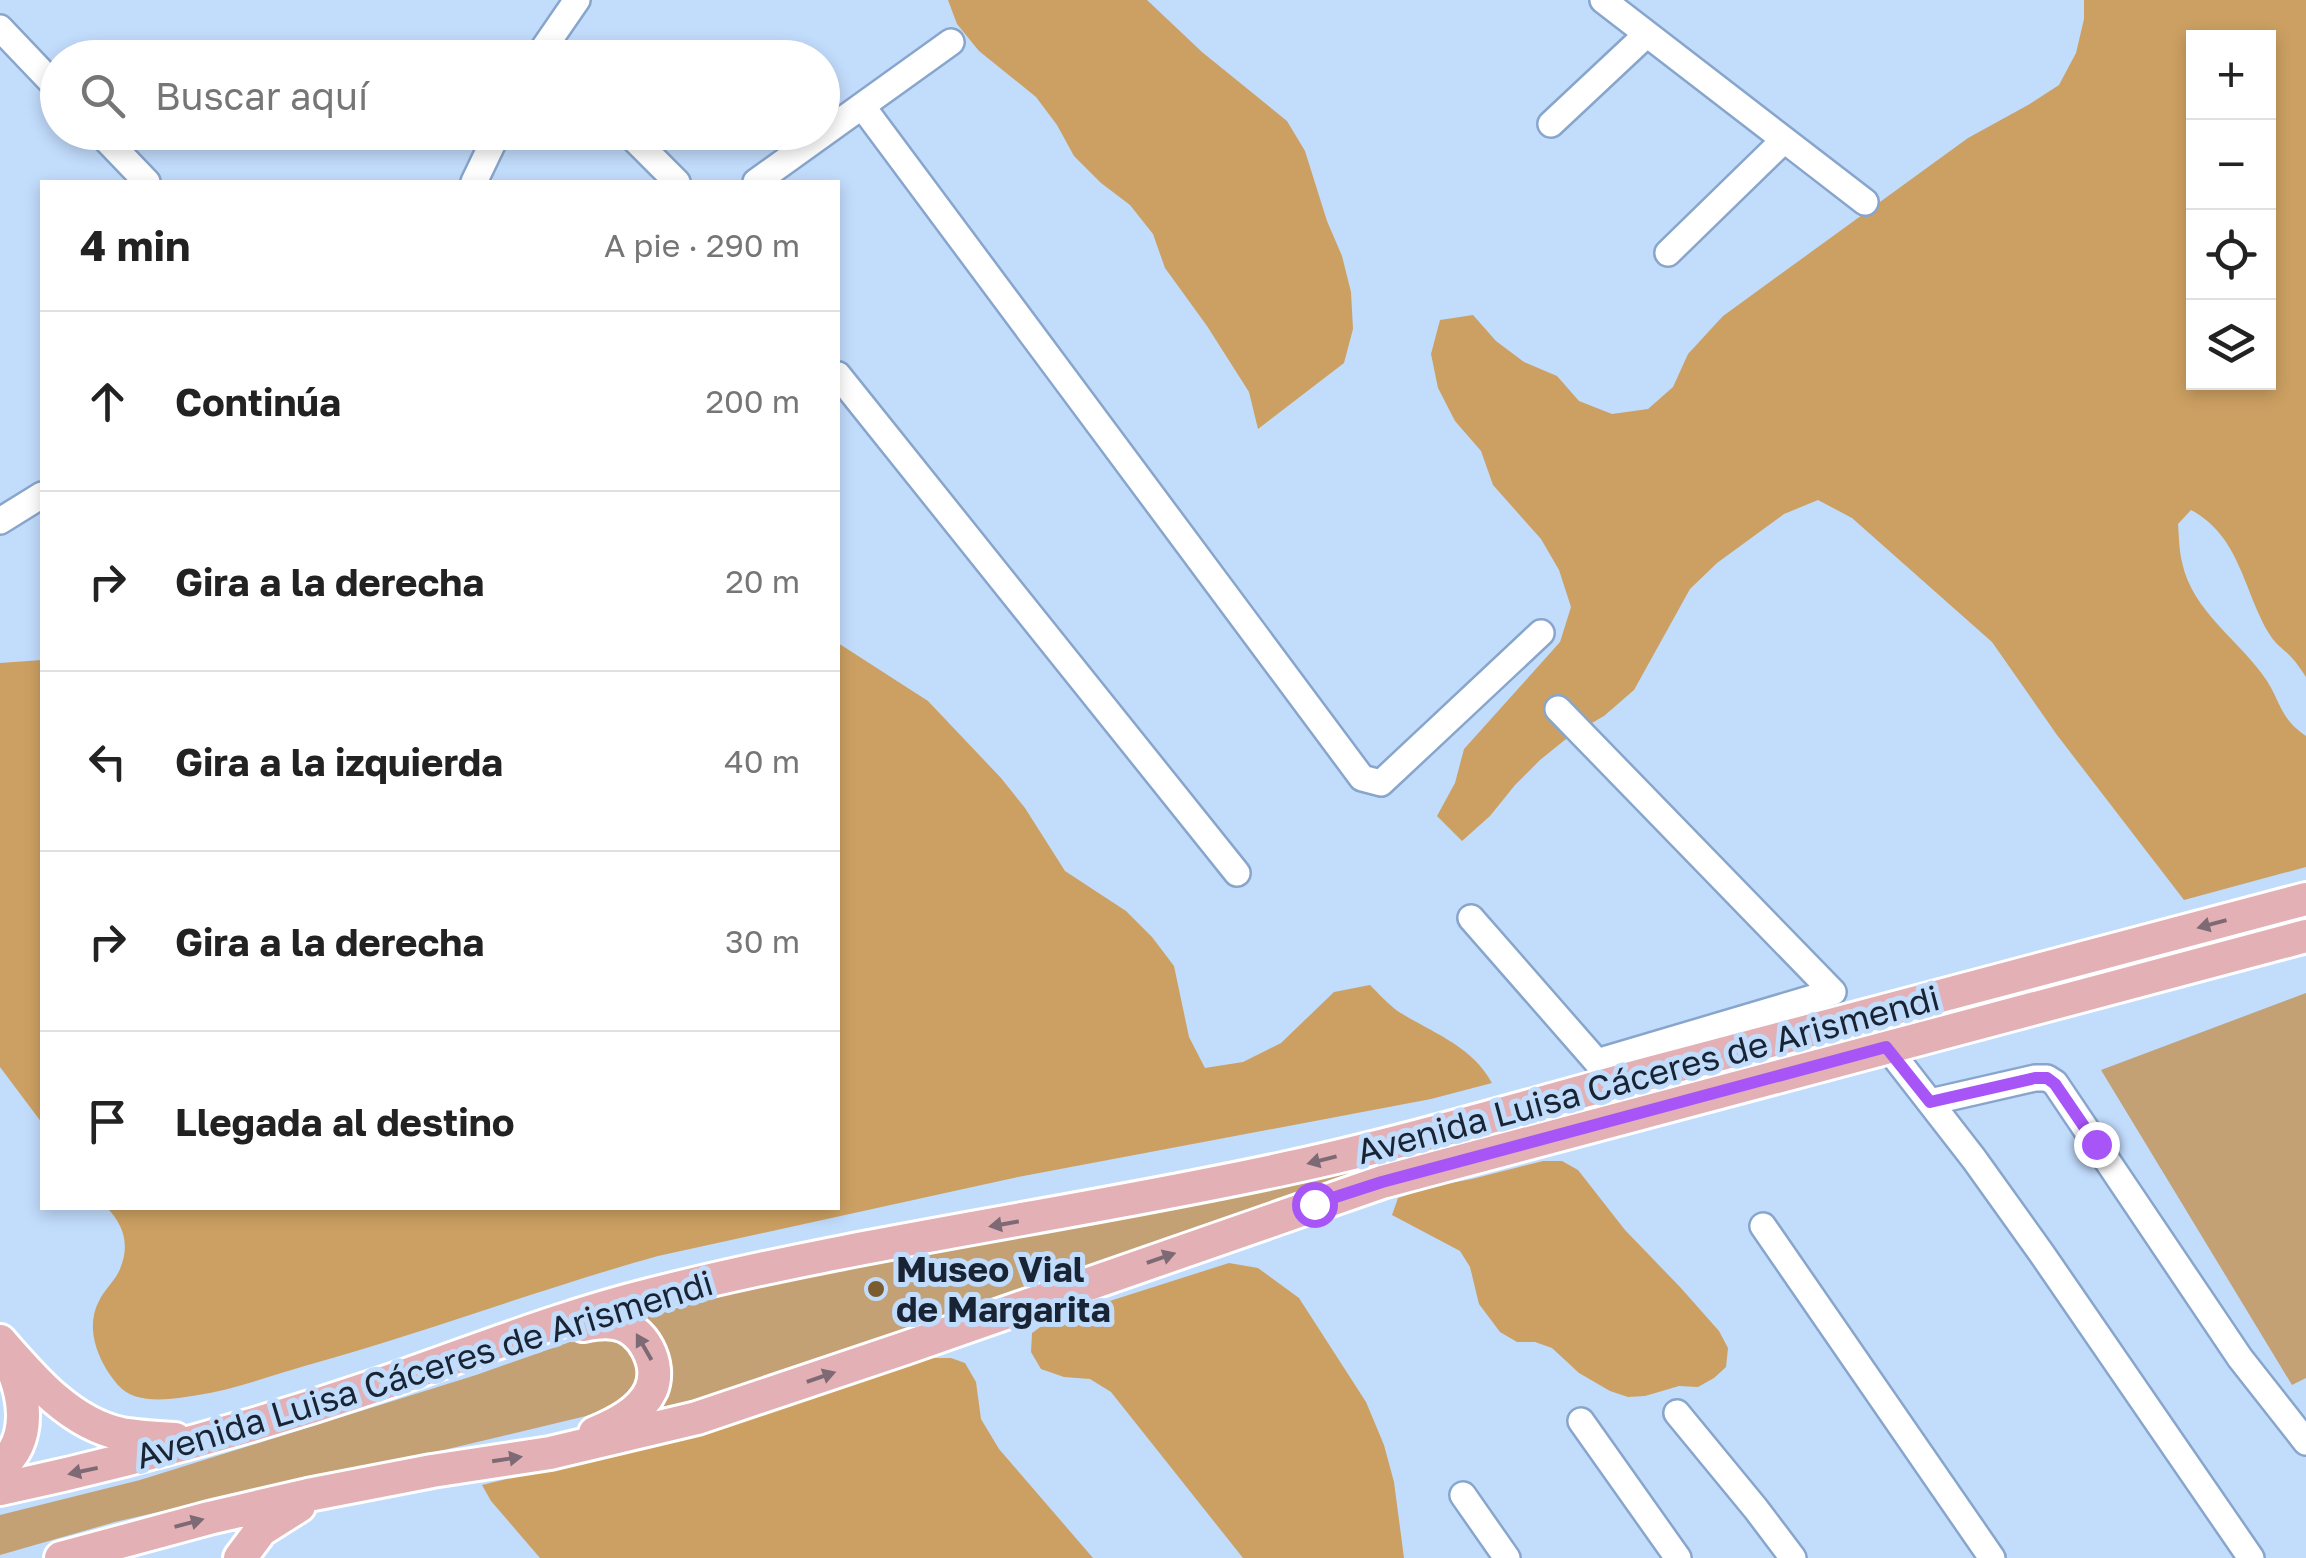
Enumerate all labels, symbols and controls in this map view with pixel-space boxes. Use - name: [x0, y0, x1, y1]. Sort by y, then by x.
- map controls: [2186, 30, 2276, 390]
- button: +: [2186, 30, 2276, 120]
- search box: [40, 40, 840, 150]
- icon: search: [75, 68, 130, 123]
- text: Buscar aquí: [155, 73, 368, 118]
- button: −: [2186, 120, 2276, 210]
- button: locate: [2186, 210, 2276, 300]
- text: 4 min: [80, 220, 190, 270]
- text: A pie · 290 m: [604, 226, 800, 264]
- button: layers: [2186, 300, 2276, 390]
- icon: ahead: [80, 374, 135, 429]
- text: Continúa: [175, 379, 341, 424]
- text: 200 m: [705, 382, 800, 420]
- icon: right: [80, 554, 135, 609]
- text: Gira a la derecha: [175, 559, 484, 604]
- text: 20 m: [725, 562, 800, 600]
- icon: left: [80, 734, 135, 789]
- text: Gira a la izquierda: [175, 739, 503, 784]
- text: 40 m: [724, 742, 800, 780]
- icon: right: [80, 914, 135, 969]
- one-way arrow: [2196, 917, 2227, 933]
- text: Gira a la derecha: [175, 919, 484, 964]
- text: 30 m: [725, 922, 800, 960]
- street label: Avenida Luisa Cáceres de Arismendi: [1352, 976, 1944, 1172]
- icon: arrive: [80, 1094, 135, 1149]
- text: Llegada al destino: [175, 1099, 515, 1144]
- route end: [2074, 1122, 2120, 1168]
- one-way arrow: [1306, 1152, 1337, 1168]
- route start: [1292, 1182, 1338, 1228]
- one-way arrow: [988, 1217, 1019, 1232]
- place label: Museo Vial de Margarita: [896, 1248, 1111, 1330]
- one-way arrow: [1146, 1250, 1176, 1265]
- street label: Avenida Luisa Cáceres de Arismendi: [130, 1261, 718, 1477]
- marker: Museo Vial de Margarita: [865, 1278, 887, 1300]
- one-way arrow: [636, 1333, 653, 1361]
- one-way arrow: [806, 1369, 836, 1384]
- one-way arrow: [492, 1451, 523, 1467]
- one-way arrow: [67, 1464, 98, 1479]
- one-way arrow: [174, 1515, 205, 1531]

